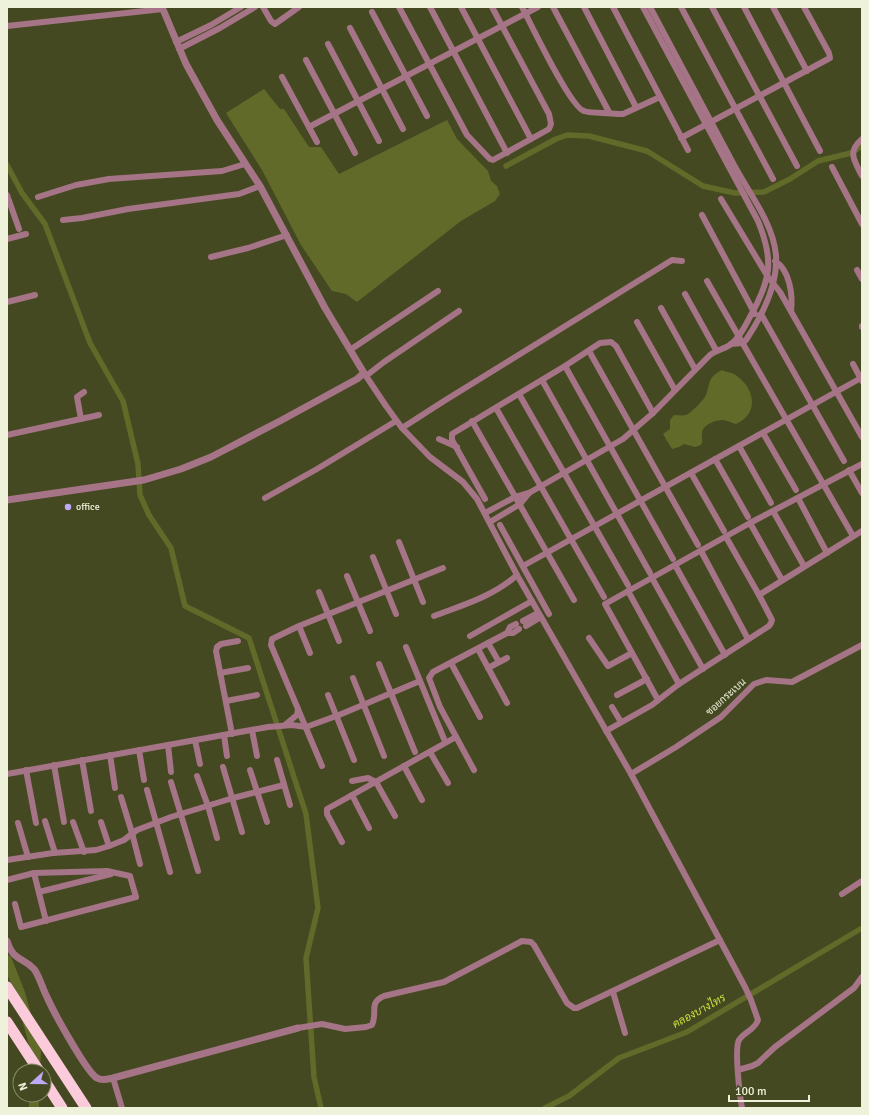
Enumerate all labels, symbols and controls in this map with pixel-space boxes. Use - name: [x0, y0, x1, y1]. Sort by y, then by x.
- place label: office: [76, 501, 100, 513]
- marker: office: [63, 502, 73, 512]
- street label: ซอยกระเบน: [704, 676, 748, 718]
- water label: คลองบางไทร: [669, 989, 728, 1031]
- north arrow: [12, 1063, 52, 1103]
- scale bar: [729, 1077, 809, 1103]
- text: N: [16, 1081, 31, 1092]
- text: 100 m: [735, 1084, 767, 1099]

